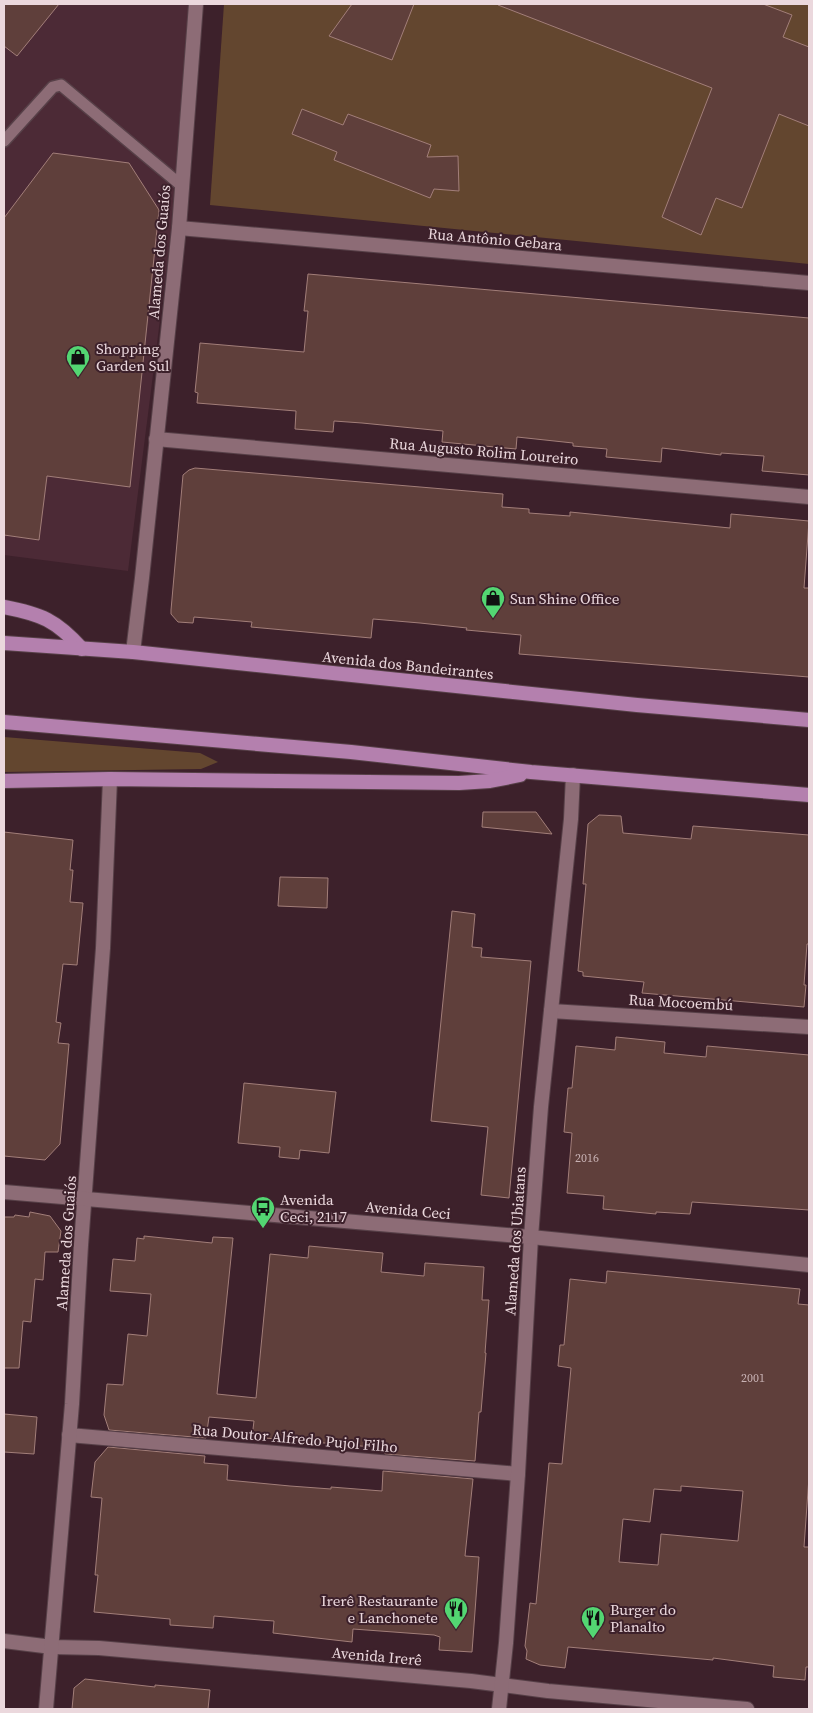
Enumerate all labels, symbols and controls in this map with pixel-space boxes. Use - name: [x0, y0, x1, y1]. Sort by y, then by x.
- street label: Alameda dos Guaiós: [143, 184, 175, 320]
- street label: Rua Antônio Gebara: [427, 223, 563, 255]
- place label: Shopping Garden Sul: [96, 338, 170, 376]
- shop icon: Shopping Garden Sul: [65, 344, 91, 378]
- street label: Rua Augusto Rolim Loureiro: [389, 432, 579, 470]
- shop icon: Sun Shine Office: [480, 585, 506, 619]
- place label: Sun Shine Office: [510, 588, 620, 609]
- street label: Avenida dos Bandeirantes: [321, 646, 495, 684]
- street label: Rua Mocoembú: [628, 989, 734, 1015]
- house number: 2016: [575, 1150, 599, 1166]
- street label: Alameda dos Ubiatans: [499, 1166, 531, 1316]
- street label: Alameda dos Guaiós: [51, 1175, 81, 1311]
- place label: Avenida Ceci, 2117: [280, 1189, 347, 1227]
- bus stop icon: Avenida Ceci, 2117: [250, 1195, 276, 1229]
- street label: Avenida Ceci: [364, 1196, 452, 1224]
- house number: 2001: [741, 1370, 765, 1386]
- street label: Rua Doutor Alfredo Pujol Filho: [191, 1419, 399, 1457]
- place label: Irerê Restaurante e Lanchonete: [321, 1590, 438, 1628]
- restaurant icon: Irerê Restaurante e Lanchonete: [443, 1596, 469, 1630]
- place label: Burger do Planalto: [610, 1599, 676, 1637]
- restaurant icon: Burger do Planalto: [580, 1605, 606, 1639]
- street label: Avenida Irerê: [331, 1642, 423, 1670]

